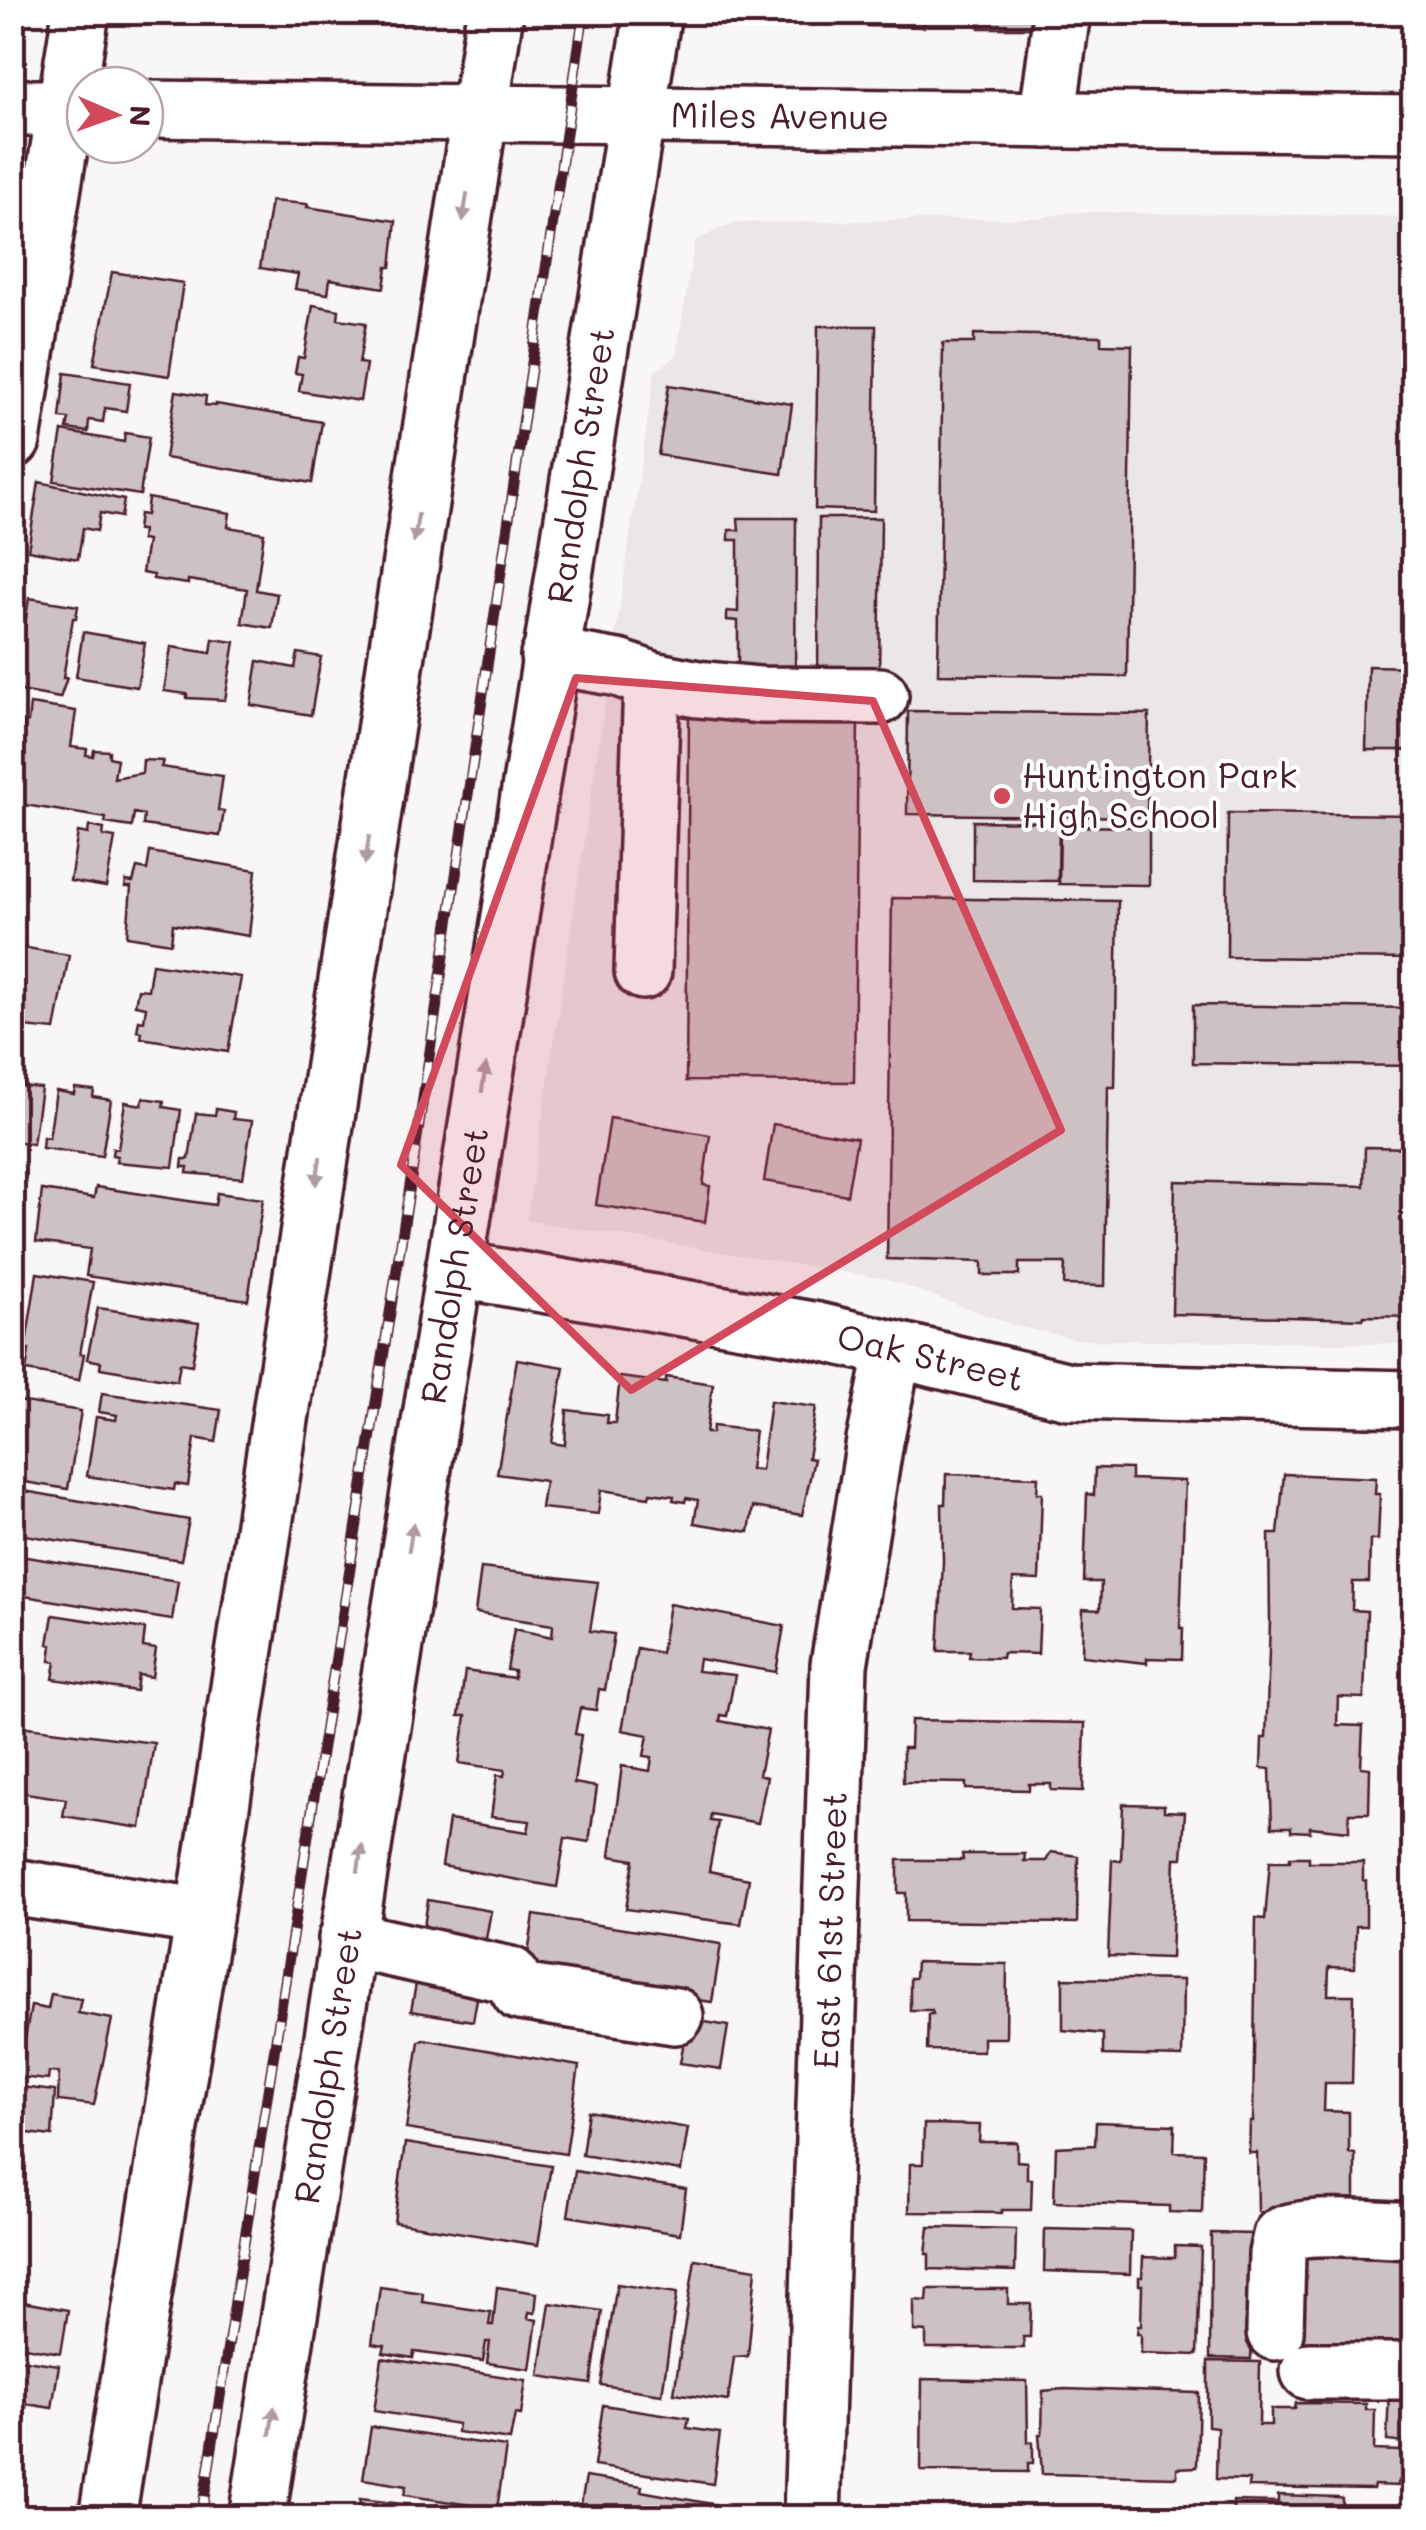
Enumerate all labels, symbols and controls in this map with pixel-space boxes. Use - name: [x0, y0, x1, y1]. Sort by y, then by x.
- north arrow: [65, 65, 165, 165]
- street label: Miles Avenue: [670, 90, 889, 139]
- text: N: [123, 105, 159, 127]
- one-way arrow: [456, 192, 472, 223]
- street label: Randolph Street: [535, 324, 624, 607]
- one-way arrow: [407, 513, 423, 545]
- place label: Huntington Park High School: [1022, 751, 1297, 837]
- marker: Huntington Park High School: [991, 785, 1013, 807]
- one-way arrow: [358, 834, 374, 866]
- one-way arrow: [477, 1062, 492, 1093]
- street label: Randolph Street: [408, 1124, 497, 1407]
- one-way arrow: [309, 1156, 325, 1187]
- street label: Oak Street: [833, 1312, 1029, 1401]
- one-way arrow: [404, 1521, 420, 1552]
- street label: East 61st Street: [801, 1791, 856, 2070]
- one-way arrow: [353, 1842, 368, 1873]
- street label: Randolph Street: [282, 1924, 371, 2207]
- one-way arrow: [264, 2405, 280, 2436]

